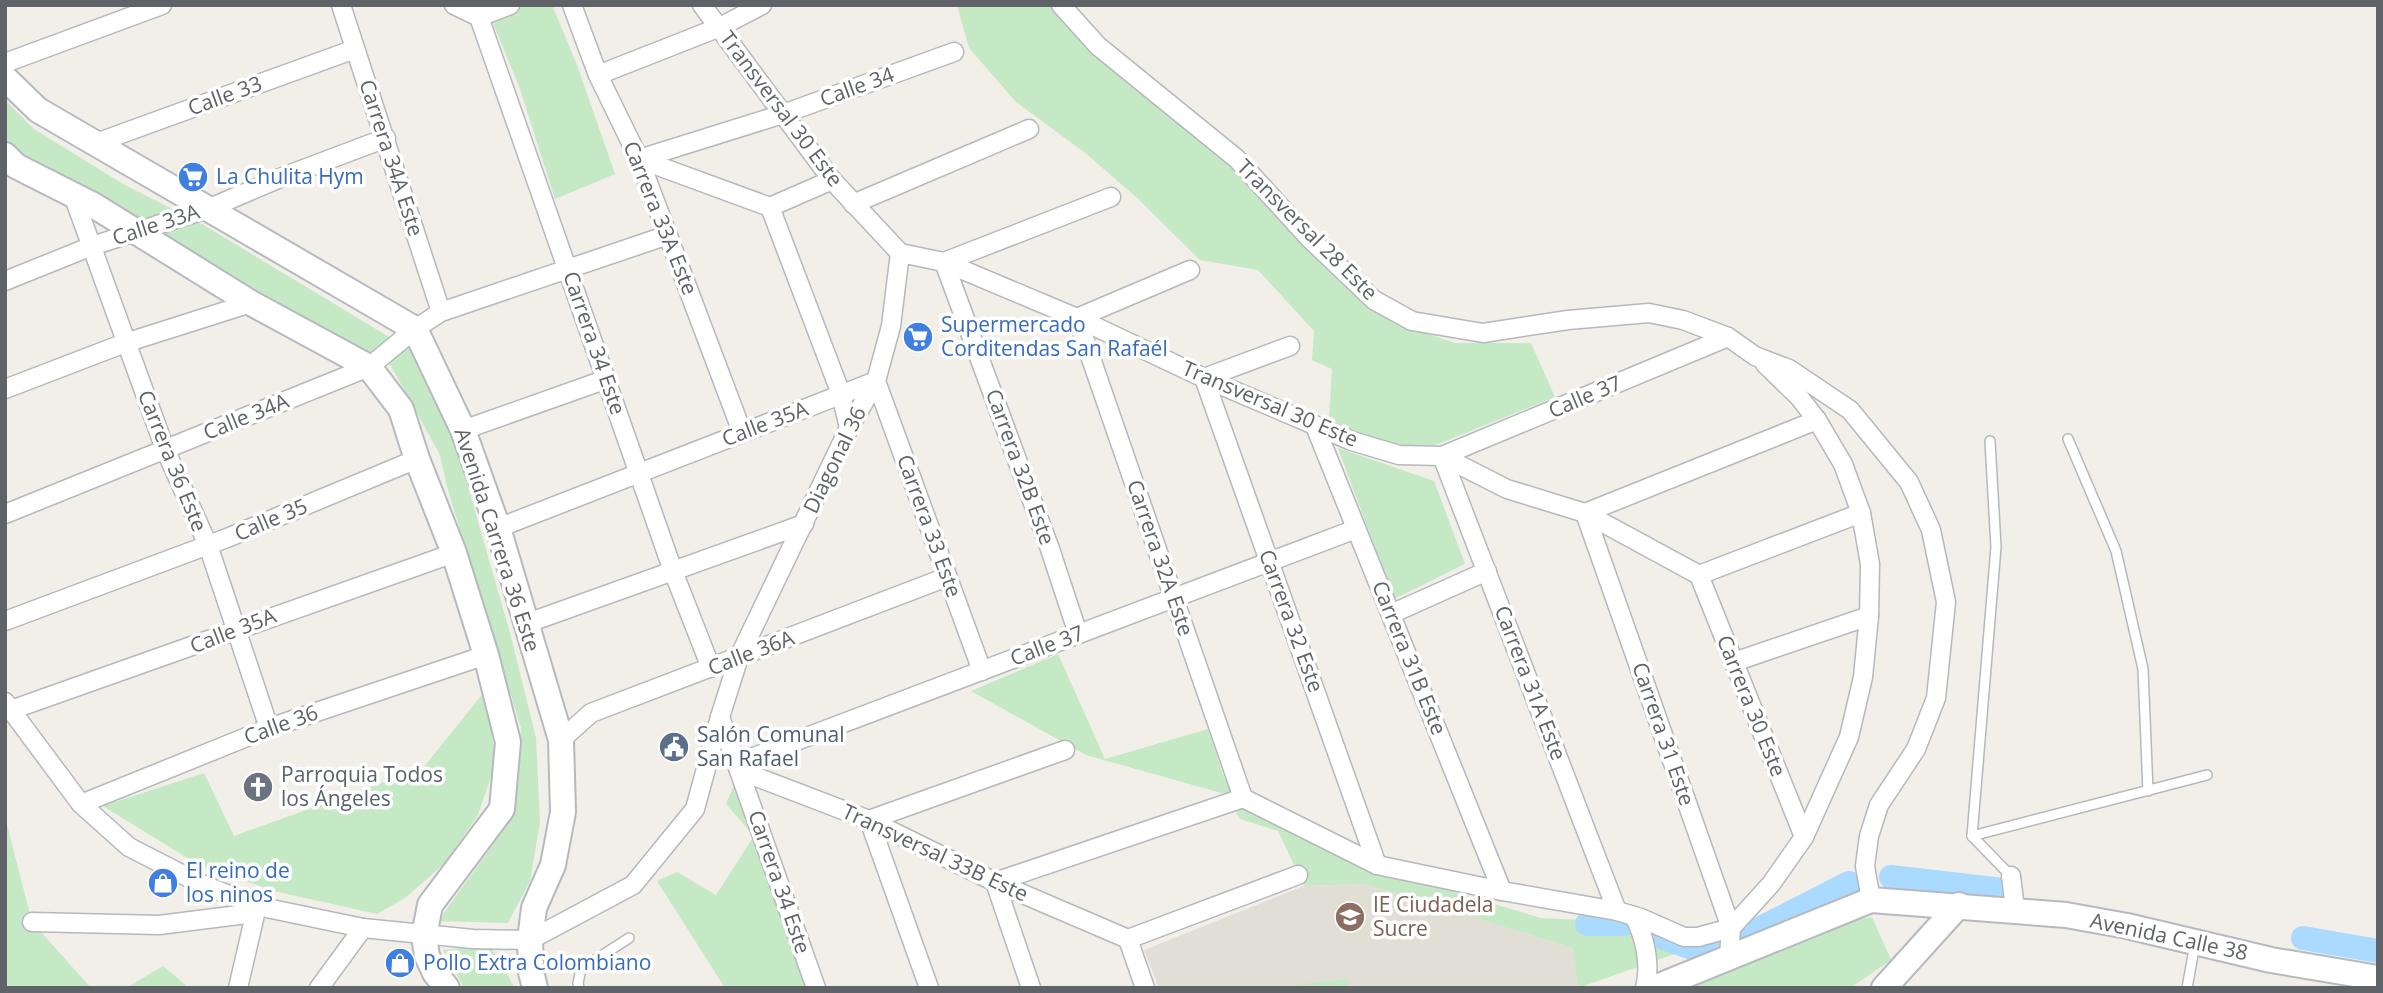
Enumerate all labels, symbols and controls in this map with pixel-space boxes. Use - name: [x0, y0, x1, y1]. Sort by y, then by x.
- street label: Transversal 30 Este: [714, 25, 850, 192]
- street label: Calle 34: [816, 60, 898, 112]
- street label: Calle 33: [184, 69, 266, 121]
- street label: Carrera 34A Este: [353, 76, 430, 240]
- street label: Carrera 33A Este: [617, 137, 704, 299]
- street label: Transversal 28 Este: [1231, 153, 1384, 306]
- supermarket icon: La Chulita Hym: [176, 160, 210, 194]
- place label: La Chulita Hym: [216, 162, 364, 190]
- street label: Calle 33A: [109, 197, 204, 251]
- street label: Carrera 34 Este: [557, 267, 633, 418]
- place label: Supermercado Corditendas San Rafaél: [941, 310, 1168, 362]
- supermarket icon: Supermercado Corditendas San Rafaél: [901, 320, 935, 354]
- street label: Transversal 30 Este: [1178, 353, 1363, 453]
- street label: Calle 37: [1544, 368, 1625, 424]
- street label: Carrera 32B Este: [980, 385, 1062, 548]
- street label: Carrera 36 Este: [132, 386, 214, 535]
- street label: Calle 34A: [199, 386, 293, 446]
- street label: Calle 35A: [718, 394, 812, 452]
- street label: Diagonal 36: [796, 401, 872, 518]
- street label: Avenida Carrera 36 Este: [449, 424, 547, 655]
- street label: Carrera 33 Este: [891, 450, 969, 601]
- street label: Carrera 32A Este: [1121, 476, 1201, 639]
- street label: Calle 35: [230, 491, 311, 547]
- street label: Carrera 32 Este: [1253, 545, 1331, 696]
- street label: Carrera 31B Este: [1366, 577, 1454, 739]
- street label: Calle 35A: [186, 601, 280, 659]
- street label: Carrera 31A Este: [1489, 601, 1573, 764]
- street label: Calle 37: [1006, 618, 1087, 672]
- street label: Calle 36A: [704, 623, 798, 681]
- street label: Carrera 30 Este: [1711, 631, 1793, 780]
- street label: Carrera 31 Este: [1626, 658, 1702, 809]
- street label: Calle 36: [240, 698, 322, 750]
- place label: Salón Comunal San Rafael: [697, 720, 844, 772]
- public building icon: Salón Comunal San Rafael: [657, 730, 691, 764]
- place label: Parroquia Todos los Ángeles: [281, 760, 443, 812]
- church icon: Parroquia Todos los Ángeles: [241, 770, 275, 804]
- street label: Transversal 33B Este: [838, 797, 1033, 907]
- street label: Carrera 34 Este: [742, 806, 818, 957]
- place label: El reino de los ninos: [186, 856, 290, 908]
- shop icon: El reino de los ninos: [146, 866, 180, 900]
- place label: IE Ciudadela Sucre: [1373, 890, 1494, 942]
- school or university icon: IE Ciudadela Sucre: [1333, 900, 1367, 934]
- street label: Avenida Calle 38: [2088, 906, 2251, 966]
- shop icon: Pollo Extra Colombiano: [383, 946, 417, 980]
- place label: Pollo Extra Colombiano: [423, 948, 651, 976]

